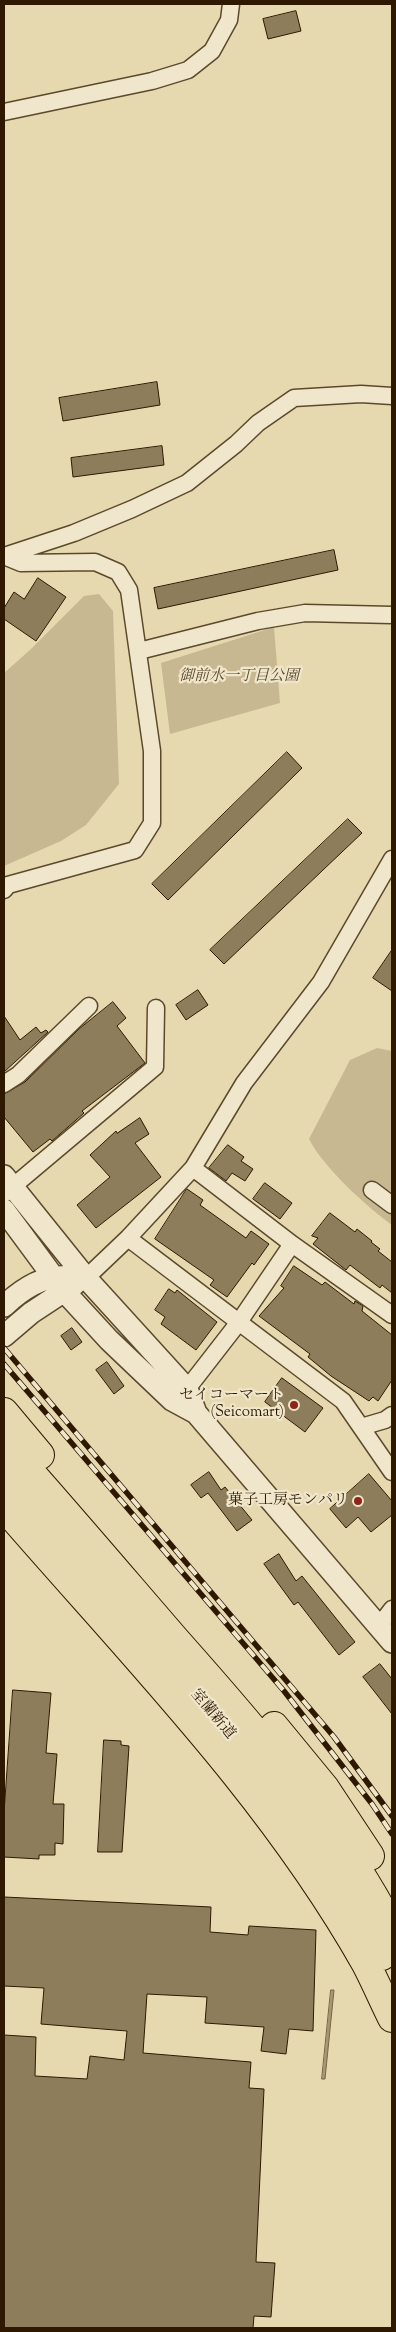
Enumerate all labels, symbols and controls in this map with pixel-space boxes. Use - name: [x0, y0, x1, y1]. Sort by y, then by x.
- park label: 御前水一丁目公園: [179, 668, 299, 686]
- place label: セイコーマート (Seicomart): [179, 1387, 284, 1422]
- marker: セイコーマート (Seicomart): [288, 1399, 300, 1411]
- place label: 菓子工房モンパリ: [228, 1492, 348, 1510]
- marker: 菓子工房モンパリ: [352, 1495, 364, 1507]
- street label: 室蘭新道: [186, 1686, 238, 1744]

